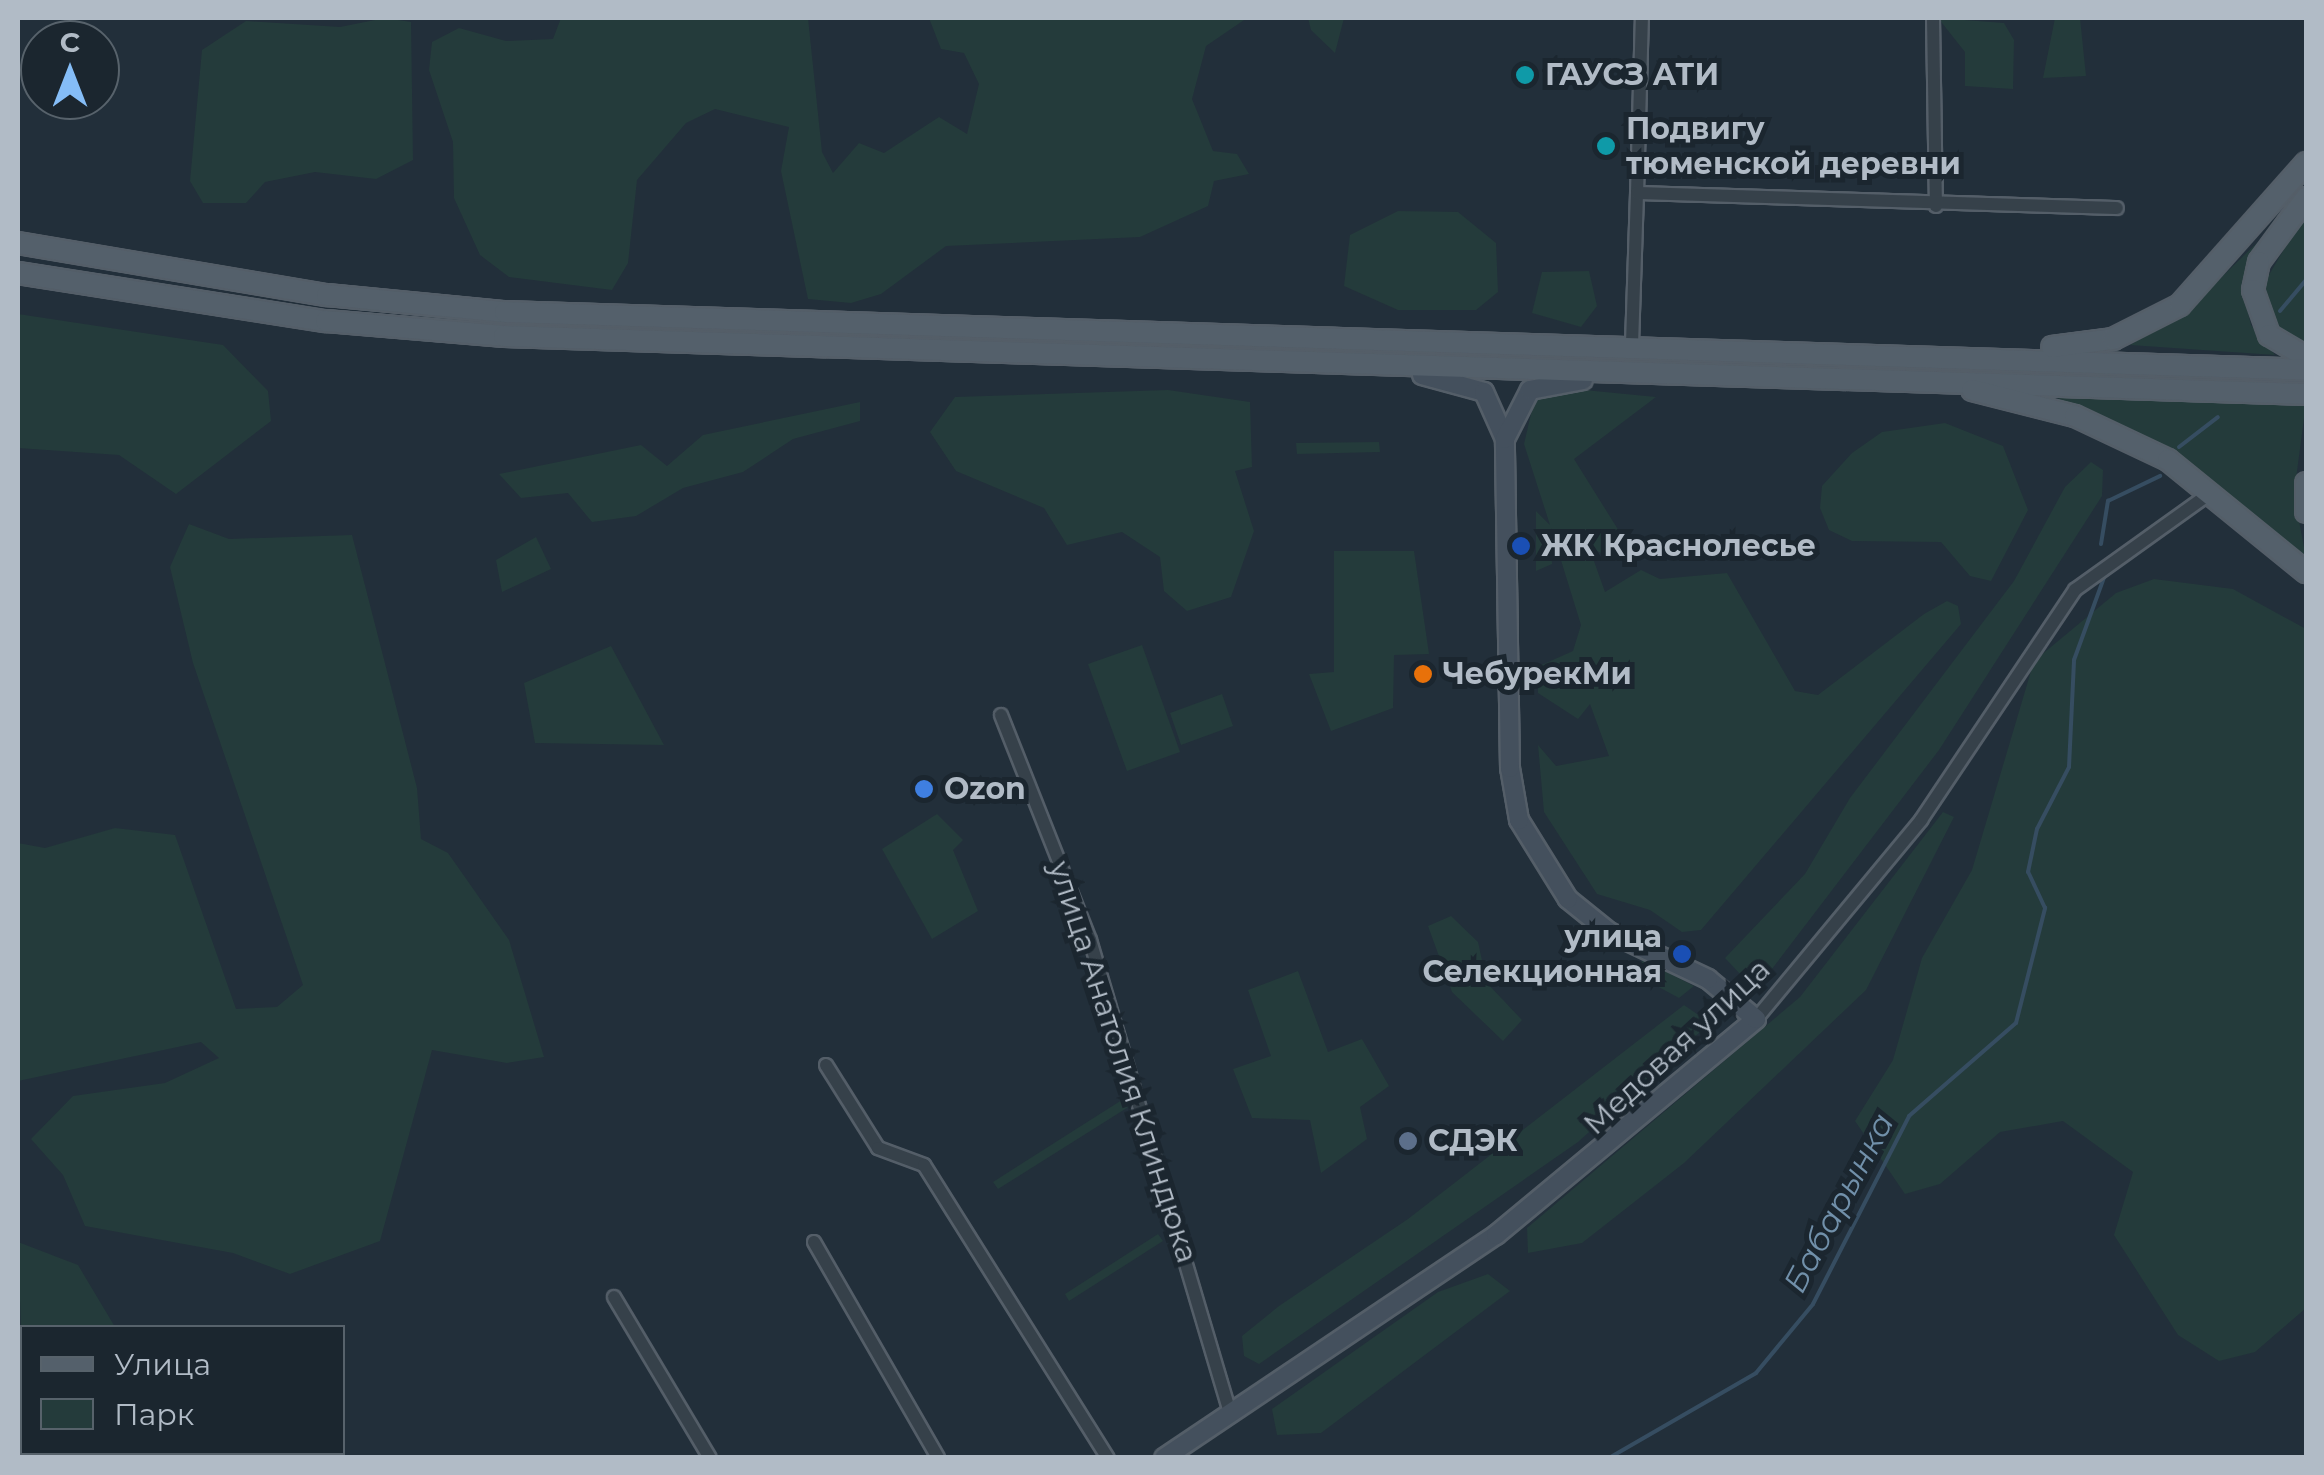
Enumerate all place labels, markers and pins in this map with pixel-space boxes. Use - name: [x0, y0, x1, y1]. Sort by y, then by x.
- place label: ГАУСЗ АТИ: [1545, 57, 1719, 93]
- marker: ГАУСЗ АТИ: [1514, 64, 1536, 86]
- place label: Подвигу тюменской деревни: [1626, 111, 1961, 182]
- marker: Подвигу тюменской деревни: [1595, 135, 1617, 157]
- place label: ЖК Краснолесье: [1541, 528, 1816, 564]
- marker: ЖК Краснолесье: [1510, 535, 1532, 557]
- place label: ЧебурекМи: [1443, 656, 1632, 692]
- marker: ЧебурекМи: [1412, 663, 1434, 685]
- place label: Ozon: [944, 771, 1026, 807]
- marker: Ozon: [913, 778, 935, 800]
- place label: улица Селекционная: [1422, 919, 1662, 990]
- marker: улица Селекционная: [1671, 943, 1693, 965]
- place label: СДЭК: [1428, 1123, 1518, 1159]
- marker: СДЭК: [1397, 1130, 1419, 1152]

